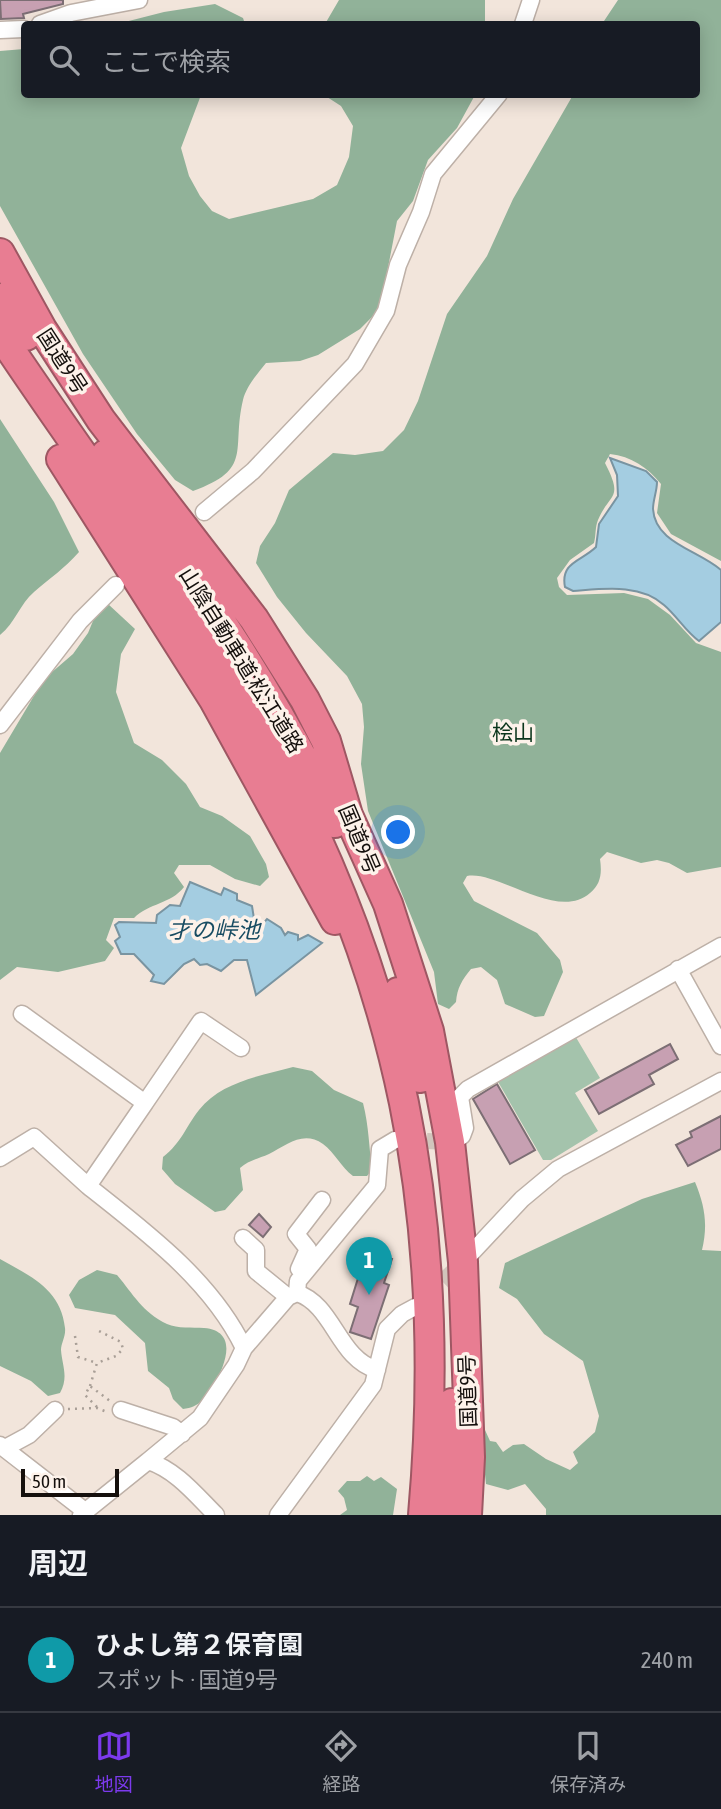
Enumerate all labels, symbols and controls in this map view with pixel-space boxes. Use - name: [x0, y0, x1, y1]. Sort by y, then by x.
- search box: [21, 21, 700, 98]
- icon: search: [45, 41, 83, 79]
- text: ここで検索: [101, 47, 231, 77]
- street label: 国道9号: [33, 324, 93, 398]
- street label: 山陰自動車道;松江道路: [175, 563, 309, 757]
- park label: 桧山: [492, 720, 534, 744]
- street label: 国道9号: [335, 801, 385, 877]
- your location: [381, 815, 415, 849]
- water label: 才の峠池: [168, 917, 262, 943]
- pin: 1: [346, 1237, 392, 1295]
- street label: 国道9号: [454, 1354, 480, 1428]
- scale bar: [21, 1466, 119, 1498]
- text: 50 m: [32, 1470, 66, 1492]
- text: 周辺: [28, 1546, 88, 1580]
- text: ひよし第２保育園: [95, 1630, 303, 1660]
- text: 1: [46, 1647, 56, 1673]
- text: 240 m: [641, 1647, 693, 1673]
- text: スポット · 国道9号: [95, 1667, 278, 1693]
- tab: 地図: [95, 1727, 133, 1796]
- tab: 経路: [322, 1727, 360, 1796]
- tab: 保存済み: [550, 1727, 626, 1796]

